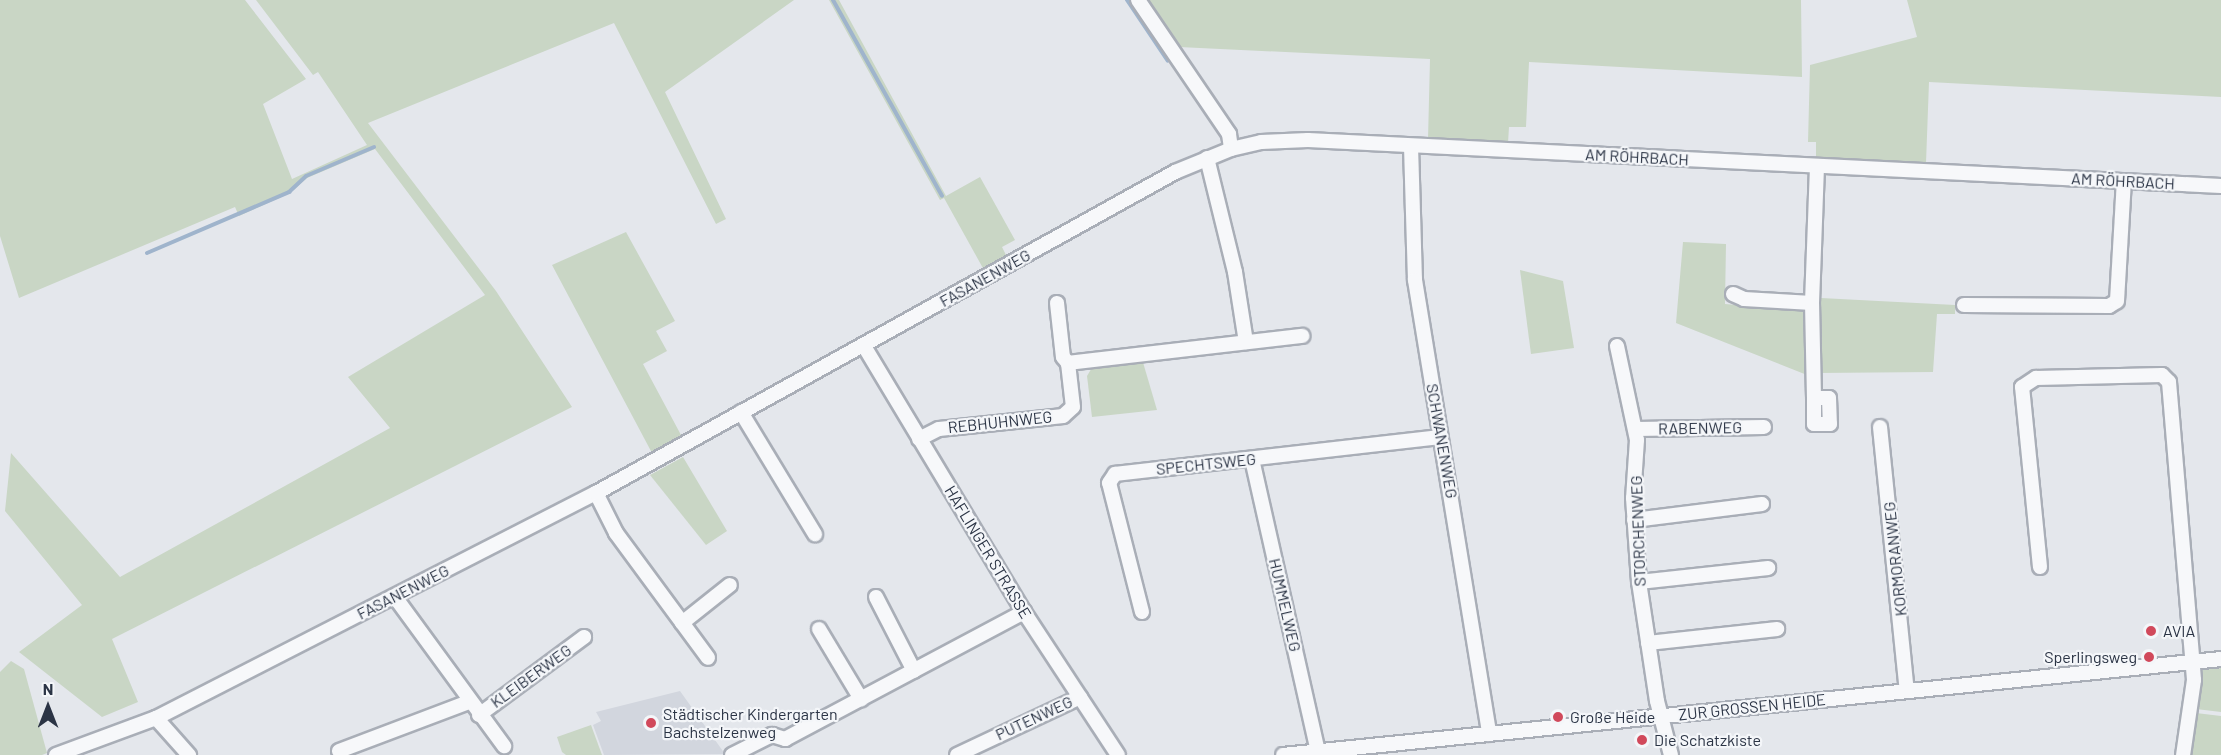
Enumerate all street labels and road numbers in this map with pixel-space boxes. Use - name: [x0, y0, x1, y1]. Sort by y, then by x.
- street label: AM RÖHRBACH: [1585, 145, 1689, 169]
- street label: AM RÖHRBACH: [2071, 169, 2175, 193]
- street label: FASANENWEG: [936, 245, 1034, 311]
- street label: SCHWANENWEG: [1422, 382, 1462, 500]
- street label: REBHUHNWEG: [947, 407, 1053, 437]
- street label: RABENWEG: [1658, 418, 1742, 438]
- street label: SPECHTSWEG: [1155, 449, 1257, 479]
- street label: STORCHENWEG: [1626, 475, 1650, 587]
- street label: HAFLINGER STRASSE: [941, 482, 1035, 622]
- street label: KORMORANWEG: [1879, 501, 1911, 617]
- street label: HUMMELWEG: [1265, 556, 1305, 654]
- street label: FASANENWEG: [354, 561, 452, 623]
- street label: KLEIBERWEG: [487, 640, 575, 712]
- street label: ZUR GROSSEN HEIDE: [1677, 690, 1827, 724]
- street label: PUTENWEG: [992, 692, 1076, 744]

